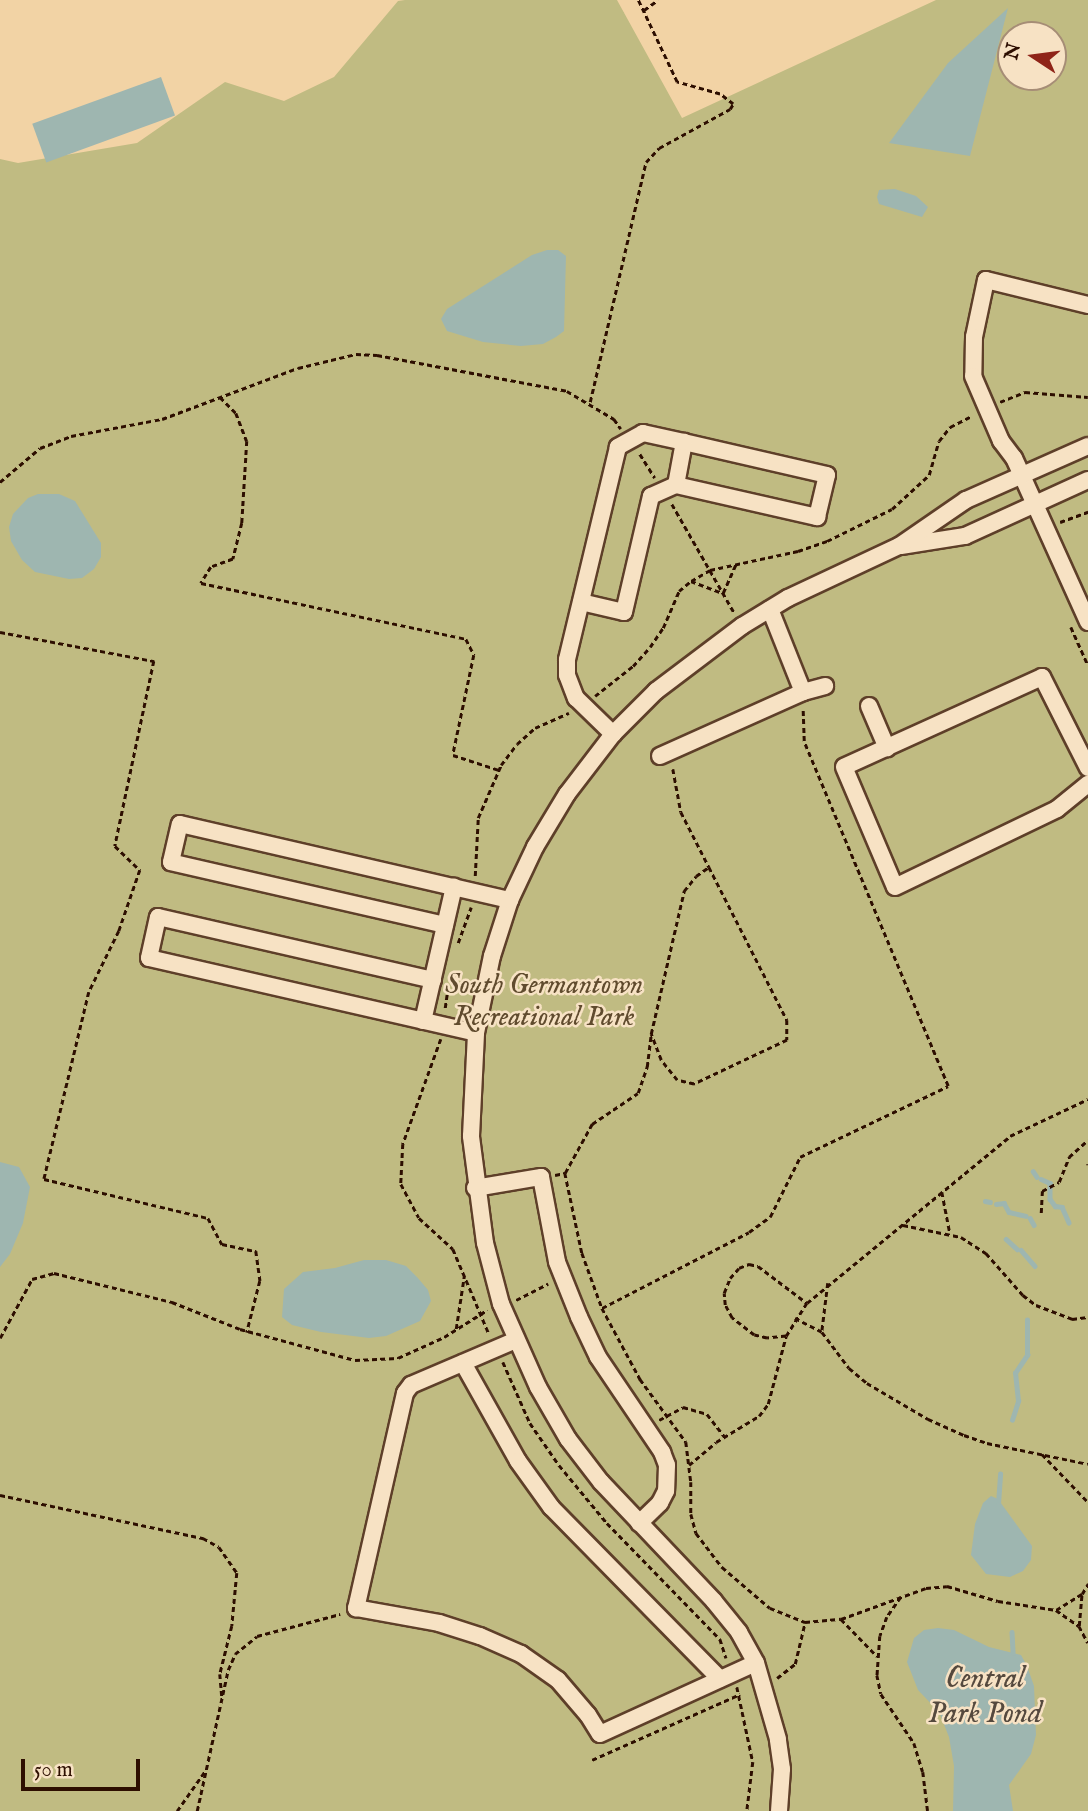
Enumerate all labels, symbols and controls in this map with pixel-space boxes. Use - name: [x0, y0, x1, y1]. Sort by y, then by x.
- north arrow: [997, 21, 1067, 91]
- text: N: [1000, 41, 1027, 62]
- park label: South Germantown Recreational Park: [445, 969, 643, 1035]
- water label: Central Park Pond: [928, 1661, 1042, 1732]
- scale bar: [24, 1744, 144, 1788]
- text: 50 m: [34, 1757, 73, 1784]

